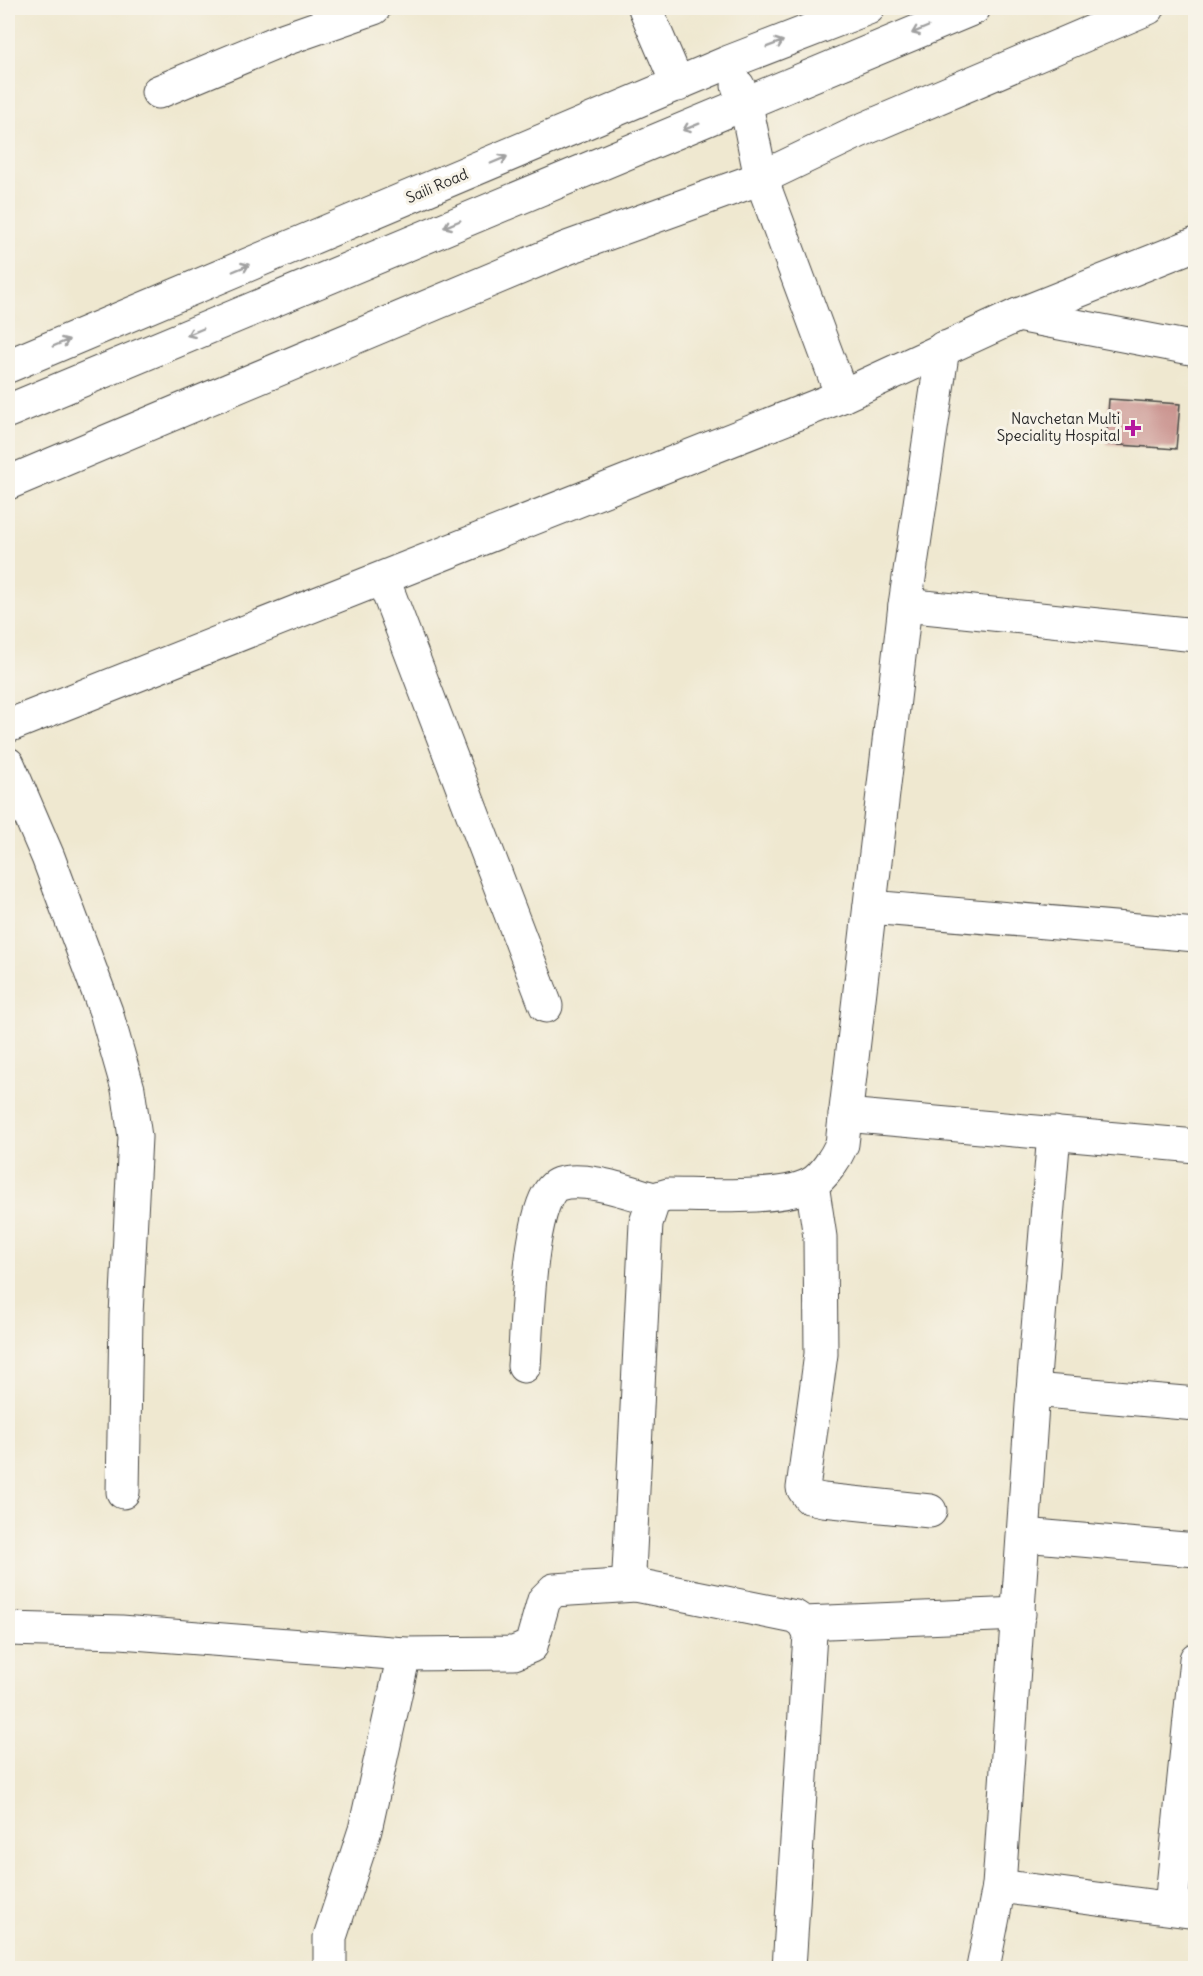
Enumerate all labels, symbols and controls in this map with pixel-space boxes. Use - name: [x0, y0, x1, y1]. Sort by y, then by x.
- one-way arrow: [911, 26, 929, 37]
- one-way arrow: [765, 38, 784, 49]
- one-way arrow: [683, 122, 701, 133]
- one-way arrow: [489, 154, 507, 165]
- street label: Saili Road: [403, 164, 471, 207]
- one-way arrow: [444, 219, 462, 230]
- one-way arrow: [232, 262, 250, 273]
- one-way arrow: [186, 327, 205, 338]
- one-way arrow: [52, 337, 70, 348]
- place label: Navchetan Multi Speciality Hospital: [997, 409, 1120, 445]
- marker: Navchetan Multi Speciality Hospital: [1124, 419, 1142, 437]

